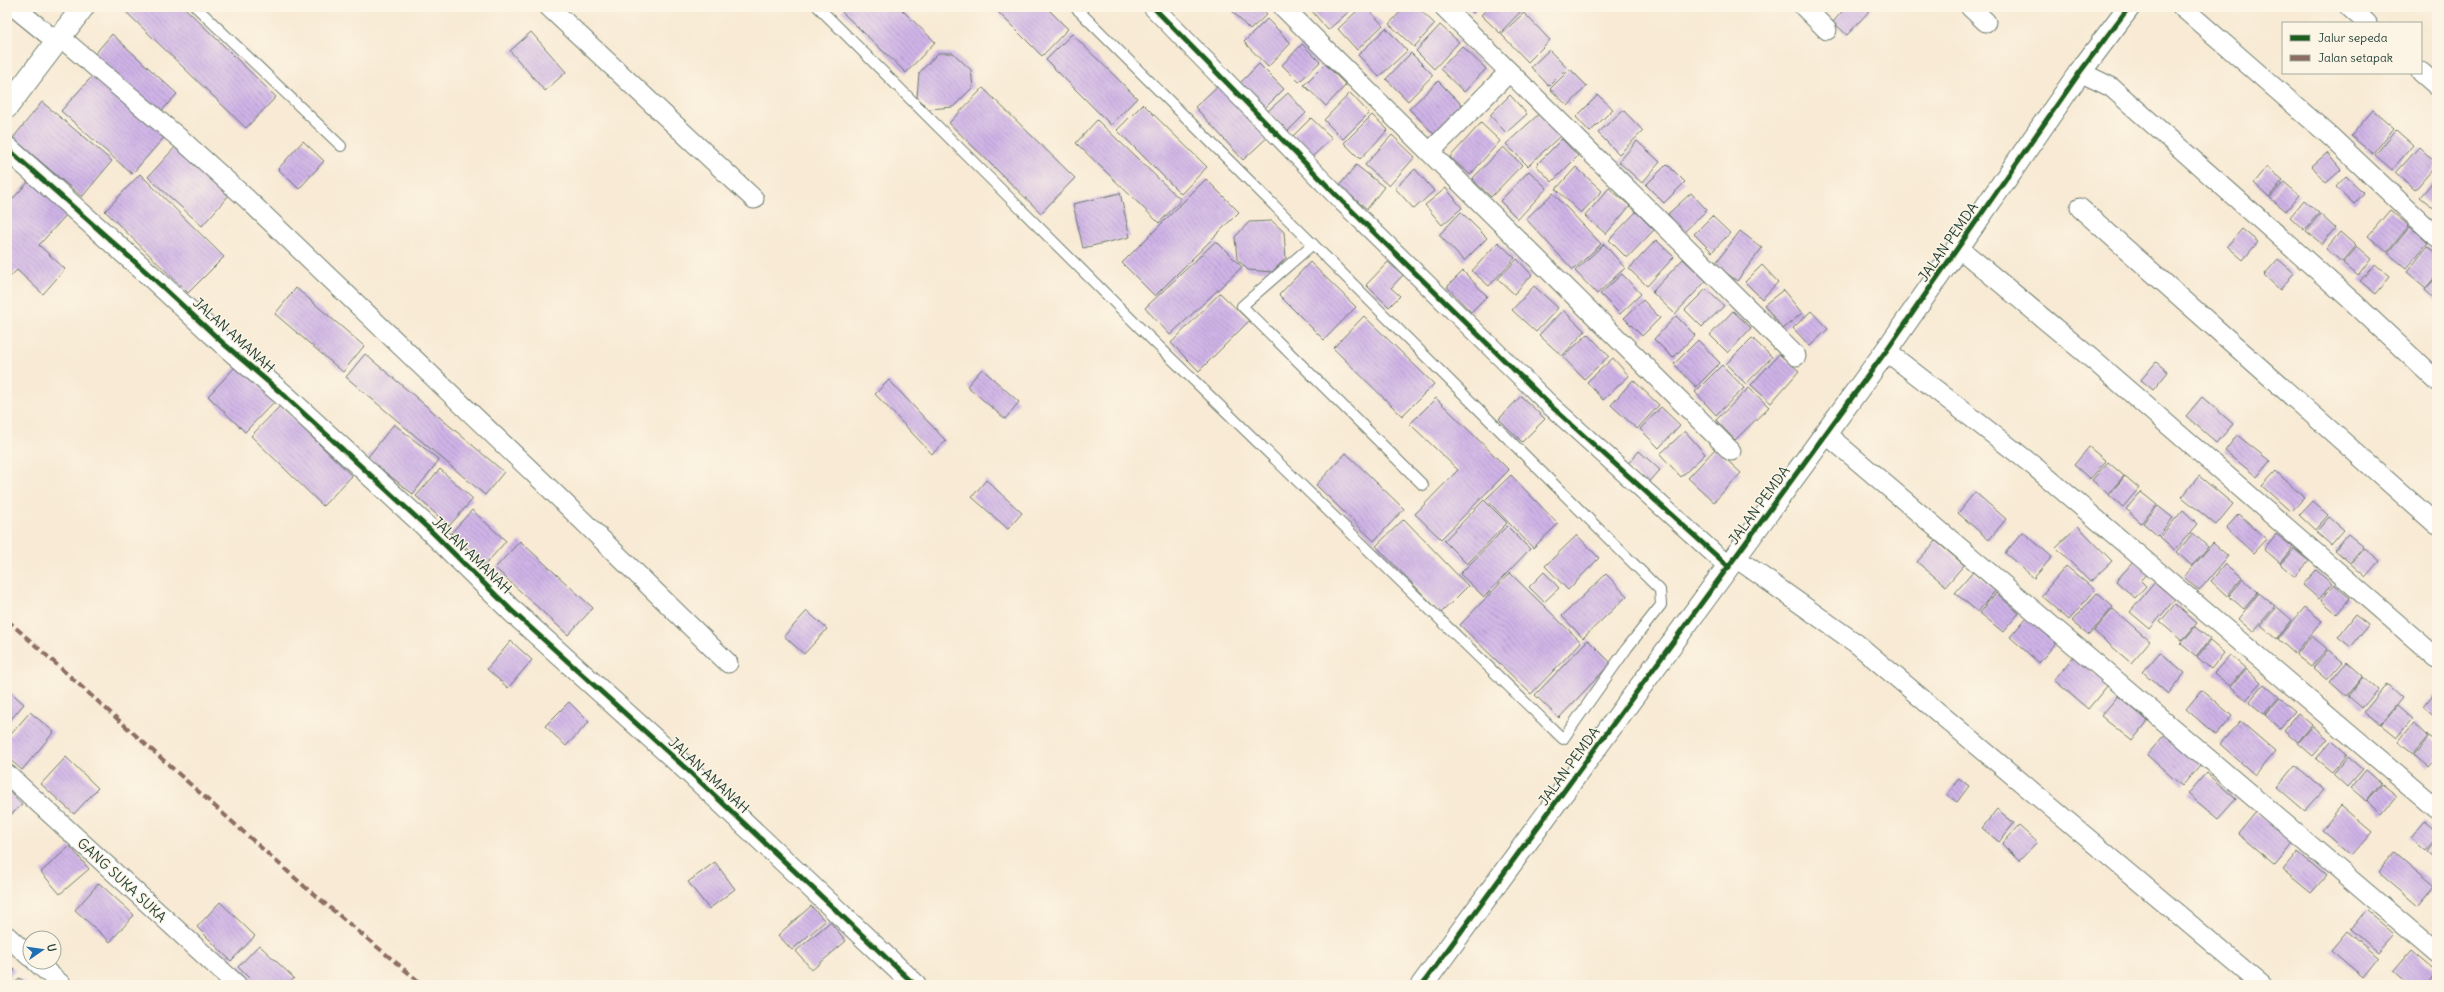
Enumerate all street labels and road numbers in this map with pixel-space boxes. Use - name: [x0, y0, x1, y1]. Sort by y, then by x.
- street label: JALAN PEMDA: [1914, 199, 1982, 285]
- street label: JALAN AMANAH: [189, 294, 279, 376]
- street label: JALAN PEMDA: [1724, 462, 1794, 548]
- street label: JALAN AMANAH: [428, 512, 516, 598]
- street label: JALAN PEMDA: [1534, 723, 1604, 809]
- street label: JALAN AMANAH: [665, 733, 753, 817]
- street label: GANG SUKA SUKA: [74, 834, 170, 926]

